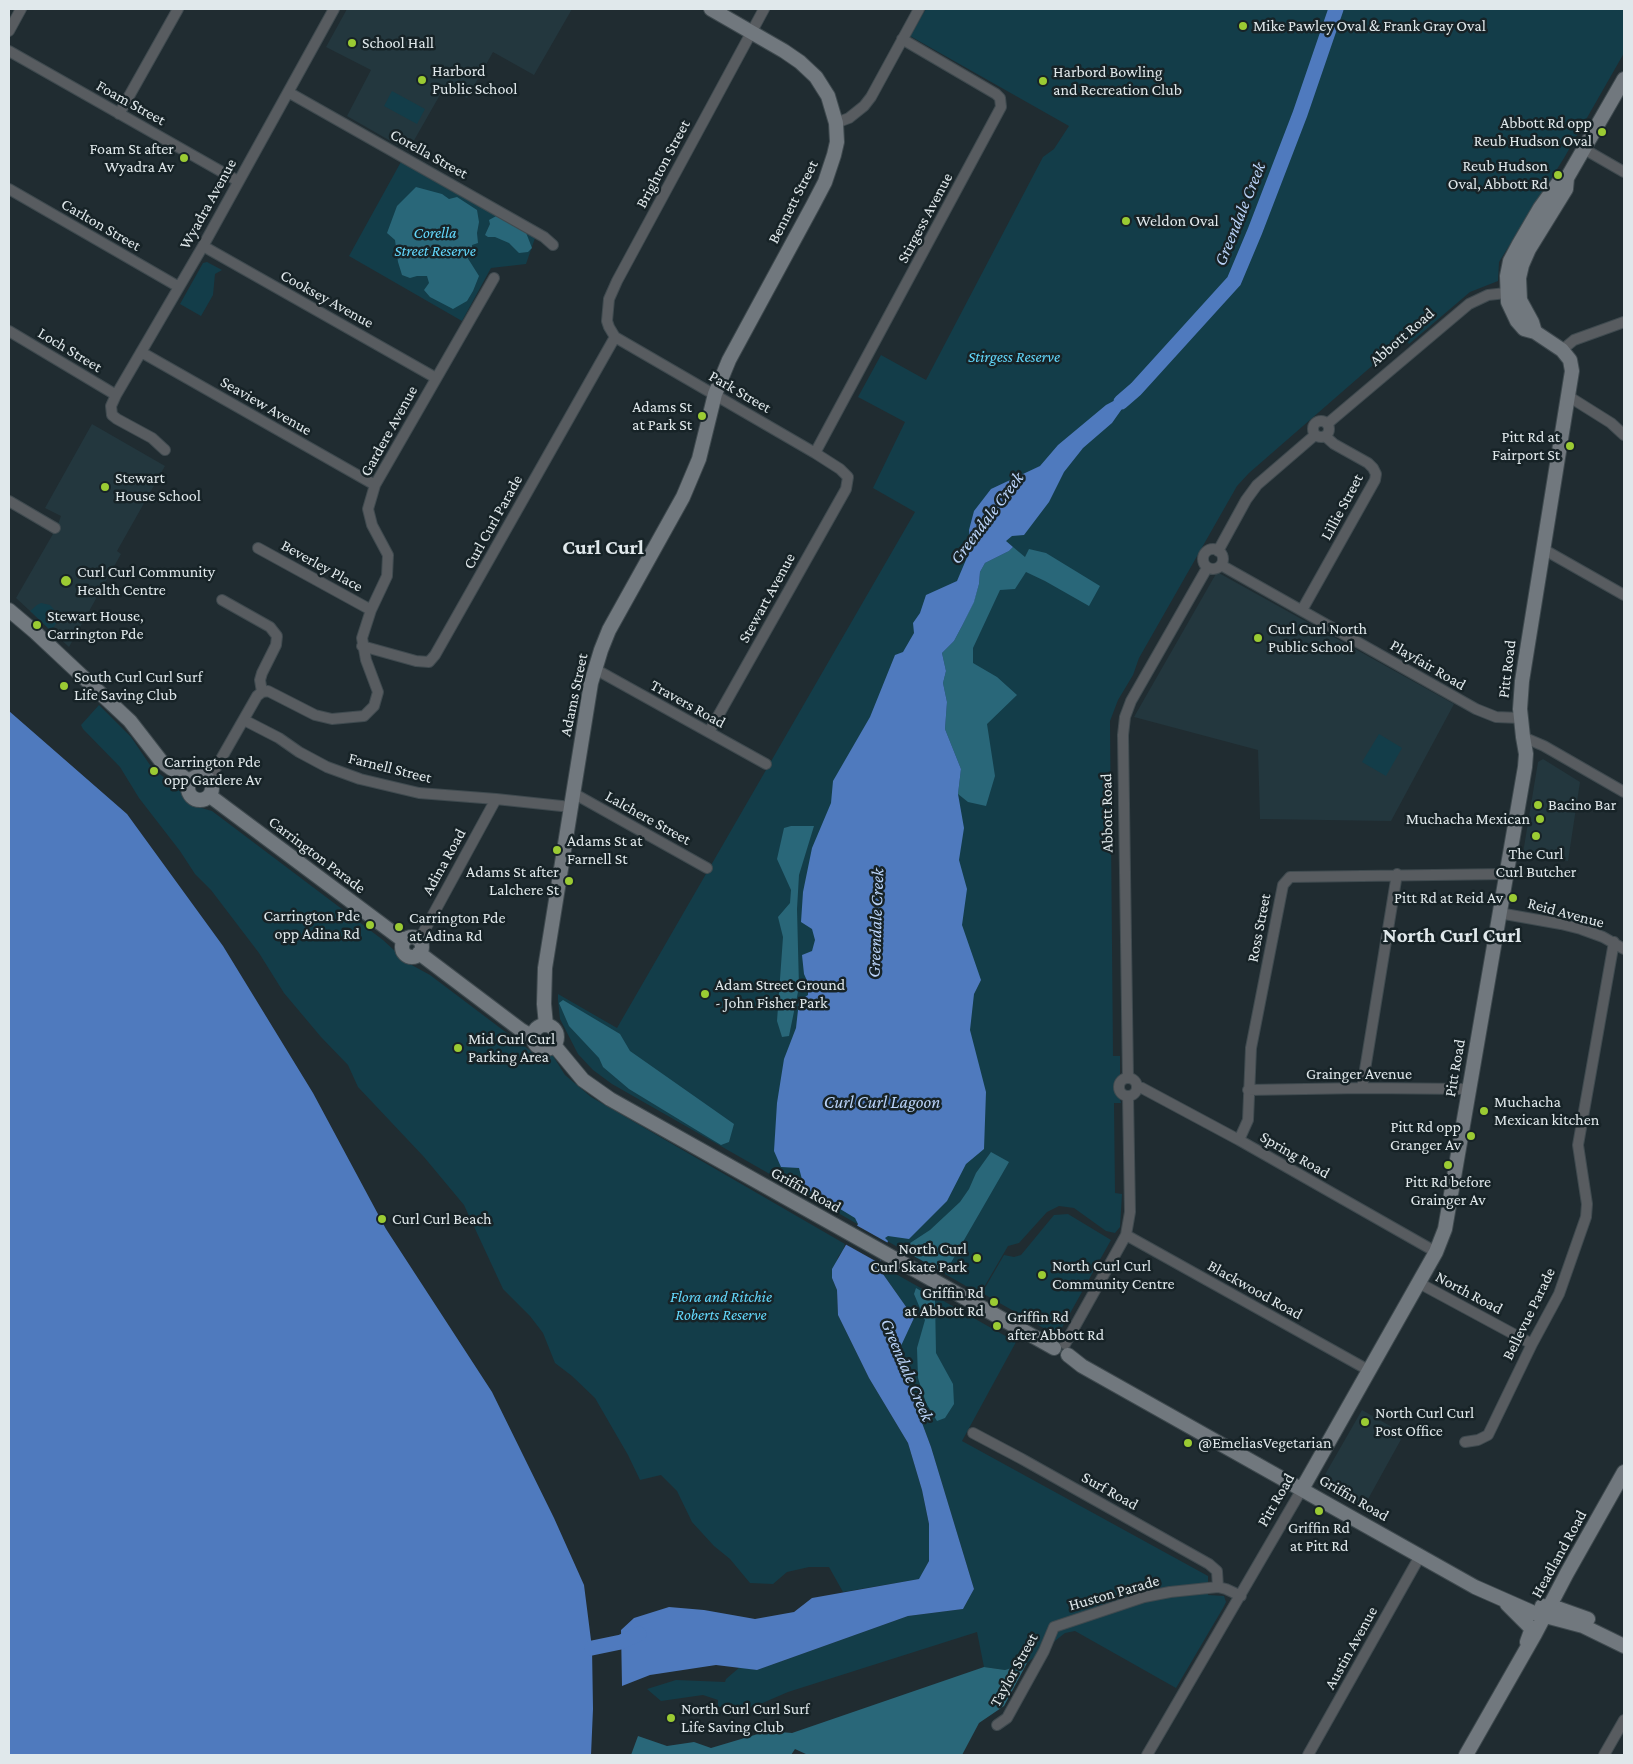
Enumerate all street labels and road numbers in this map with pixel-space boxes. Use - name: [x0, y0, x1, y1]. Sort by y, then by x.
- street label: Foam Street: [93, 76, 169, 130]
- street label: Brighton Street: [632, 117, 694, 211]
- street label: Corella Street: [387, 125, 471, 183]
- street label: Wyadra Avenue: [175, 155, 241, 253]
- street label: Bennett Street: [764, 157, 822, 247]
- street label: Stirgess Avenue: [893, 169, 957, 267]
- street label: Carlton Street: [58, 194, 144, 256]
- street label: Cooksey Avenue: [277, 265, 377, 333]
- street label: Abbott Road: [1366, 304, 1438, 370]
- street label: Loch Street: [34, 323, 106, 377]
- street label: Park Street: [705, 366, 775, 418]
- street label: Seaview Avenue: [217, 372, 315, 440]
- street label: Gardere Avenue: [356, 382, 422, 480]
- street label: Lillie Street: [1317, 471, 1367, 543]
- street label: Curl Curl Parade: [459, 472, 527, 572]
- street label: Beverley Place: [278, 536, 366, 596]
- street label: Stewart Avenue: [734, 550, 800, 646]
- street label: Playfair Road: [1387, 636, 1469, 694]
- street label: Pitt Road: [1494, 639, 1520, 699]
- street label: Adams Street: [556, 652, 592, 738]
- street label: Travers Road: [647, 675, 729, 733]
- street label: Farnell Street: [346, 748, 434, 788]
- street label: Abbott Road: [1097, 773, 1117, 853]
- street label: Lalchere Street: [602, 787, 694, 849]
- street label: Carrington Parade: [265, 812, 369, 898]
- street label: Adina Road: [418, 825, 470, 899]
- street label: Ross Street: [1243, 892, 1275, 964]
- street label: Reid Avenue: [1526, 894, 1606, 932]
- street label: Pitt Road: [1440, 1038, 1470, 1098]
- street label: Grainger Avenue: [1306, 1064, 1412, 1084]
- street label: Spring Road: [1257, 1127, 1333, 1183]
- street label: Griffin Road: [768, 1163, 844, 1217]
- street label: Blackwood Road: [1204, 1256, 1306, 1324]
- street label: Bellevue Parade: [1498, 1265, 1560, 1363]
- street label: North Road: [1432, 1267, 1506, 1319]
- street label: Surf Road: [1078, 1468, 1142, 1514]
- street label: Pitt Road: [1253, 1470, 1299, 1530]
- street label: Griffin Road: [1316, 1470, 1392, 1526]
- street label: Headland Road: [1527, 1507, 1591, 1601]
- street label: Huston Parade: [1066, 1571, 1162, 1615]
- street label: Austin Avenue: [1320, 1603, 1382, 1693]
- street label: Taylor Street: [986, 1630, 1042, 1710]

